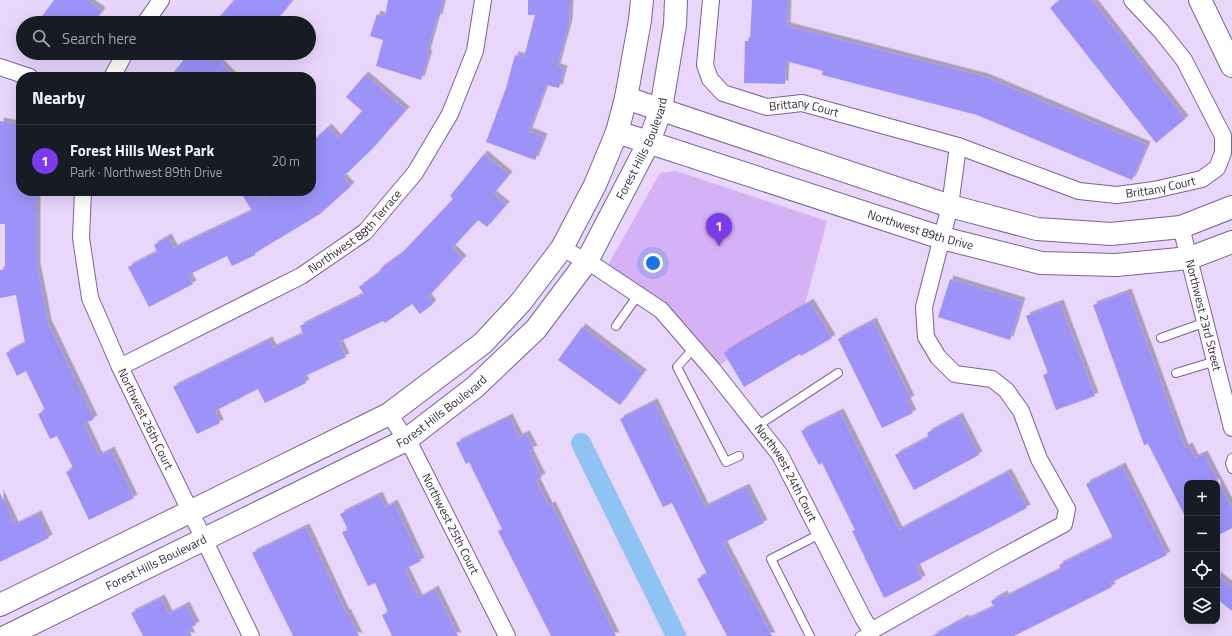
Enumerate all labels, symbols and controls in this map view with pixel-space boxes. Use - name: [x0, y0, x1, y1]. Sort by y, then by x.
- search box: [16, 16, 316, 60]
- icon: search: [30, 27, 52, 49]
- text: Search here: [62, 27, 136, 50]
- text: Nearby: [32, 85, 85, 111]
- street label: Brittany Court: [768, 93, 842, 122]
- street label: Forest Hills Boulevard: [610, 96, 672, 203]
- text: Forest Hills West Park: [70, 139, 214, 162]
- text: 1: [41, 151, 49, 171]
- text: 20 m: [272, 151, 300, 171]
- text: Park · Northwest 89th Drive: [70, 162, 222, 182]
- street label: Brittany Court: [1124, 171, 1198, 203]
- street label: Northwest 88th Terrace: [304, 185, 406, 278]
- street label: Northwest 89th Drive: [865, 204, 976, 255]
- pin: 1: [706, 213, 732, 246]
- your location: [643, 253, 663, 273]
- street label: Northwest 23rd Street: [1181, 257, 1227, 374]
- street label: Northwest 26th Court: [113, 365, 179, 474]
- street label: Forest Hills Boulevard: [393, 370, 491, 452]
- street label: Northwest 24th Court: [750, 420, 823, 526]
- street label: Northwest 25th Court: [417, 470, 485, 578]
- map controls: [1184, 480, 1220, 624]
- button: +: [1184, 480, 1220, 516]
- button: −: [1184, 516, 1220, 552]
- street label: Forest Hills Boulevard: [102, 529, 210, 595]
- button: locate: [1184, 552, 1220, 588]
- button: layers: [1184, 588, 1220, 624]

